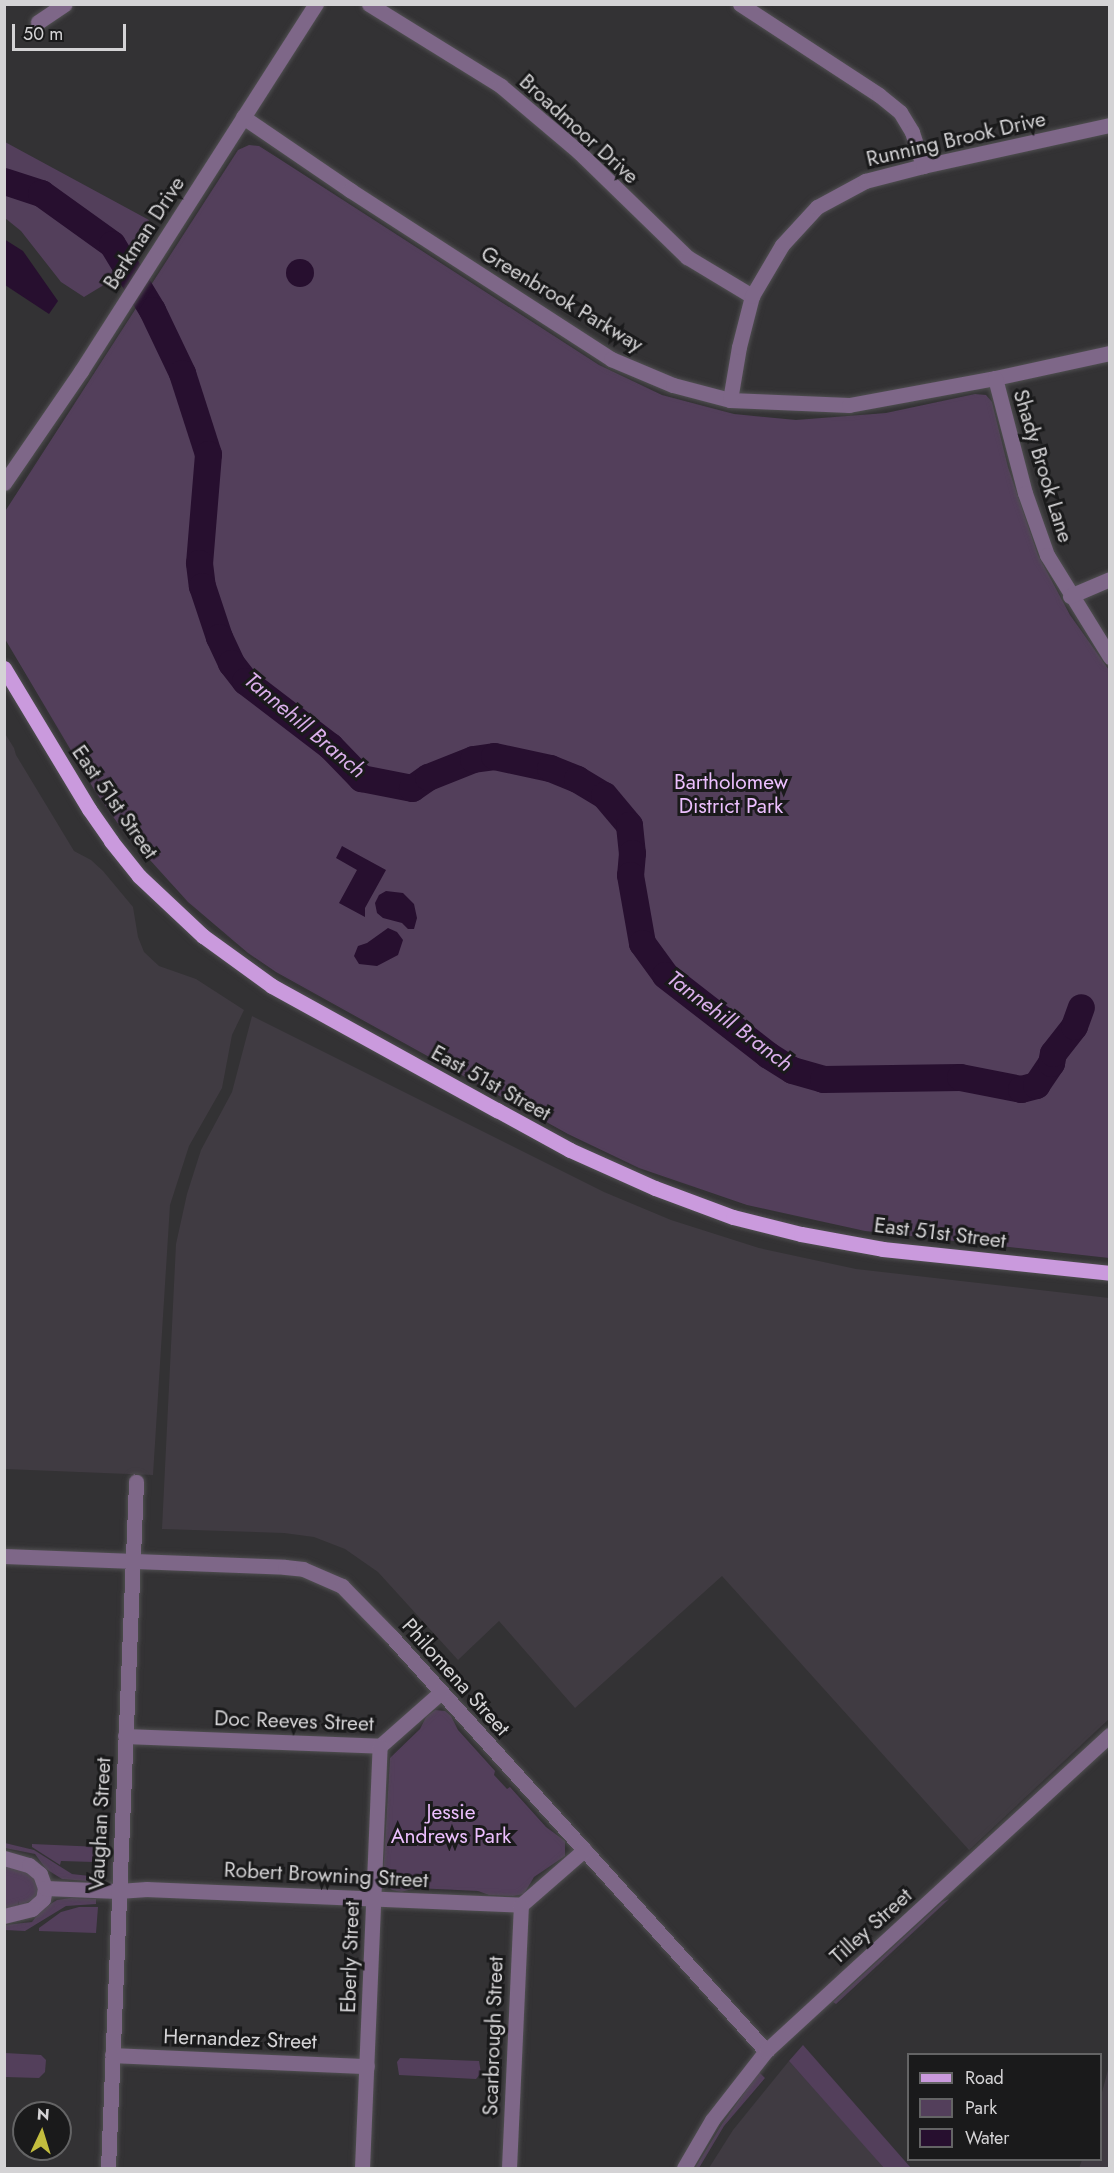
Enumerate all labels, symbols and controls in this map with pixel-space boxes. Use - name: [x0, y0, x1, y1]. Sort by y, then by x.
- scale bar: [15, 12, 129, 50]
- text: 50 m: [23, 21, 63, 47]
- street label: Broadmoor Drive: [514, 69, 644, 189]
- street label: Running Brook Drive: [864, 106, 1048, 172]
- street label: Berkman Drive: [98, 172, 190, 294]
- street label: Greenbrook Parkway: [476, 241, 648, 357]
- street label: Shady Brook Lane: [1008, 386, 1078, 546]
- water label: Tannehill Branch: [239, 667, 371, 783]
- street label: East 51st Street: [67, 740, 163, 864]
- park label: Bartholomew District Park: [674, 769, 788, 819]
- water label: Tannehill Branch: [662, 965, 798, 1077]
- street label: East 51st Street: [427, 1040, 555, 1126]
- street label: East 51st Street: [873, 1212, 1007, 1254]
- street label: Philomena Street: [397, 1613, 515, 1741]
- street label: Doc Reeves Street: [214, 1706, 374, 1736]
- street label: Vaughan Street: [84, 1757, 116, 1891]
- park label: Jessie Andrews Park: [391, 1799, 511, 1849]
- street label: Robert Browning Street: [223, 1857, 429, 1893]
- street label: Tilley Street: [825, 1883, 917, 1969]
- street label: Eberly Street: [335, 1901, 365, 2013]
- street label: Scarbrough Street: [478, 1956, 508, 2116]
- street label: Hernandez Street: [163, 2024, 317, 2054]
- legend: [907, 2053, 1102, 2161]
- text: Road: [965, 2065, 1004, 2091]
- text: Park: [965, 2095, 997, 2121]
- north arrow: [12, 2101, 72, 2161]
- text: N: [36, 2103, 50, 2126]
- text: Water: [965, 2125, 1009, 2151]

